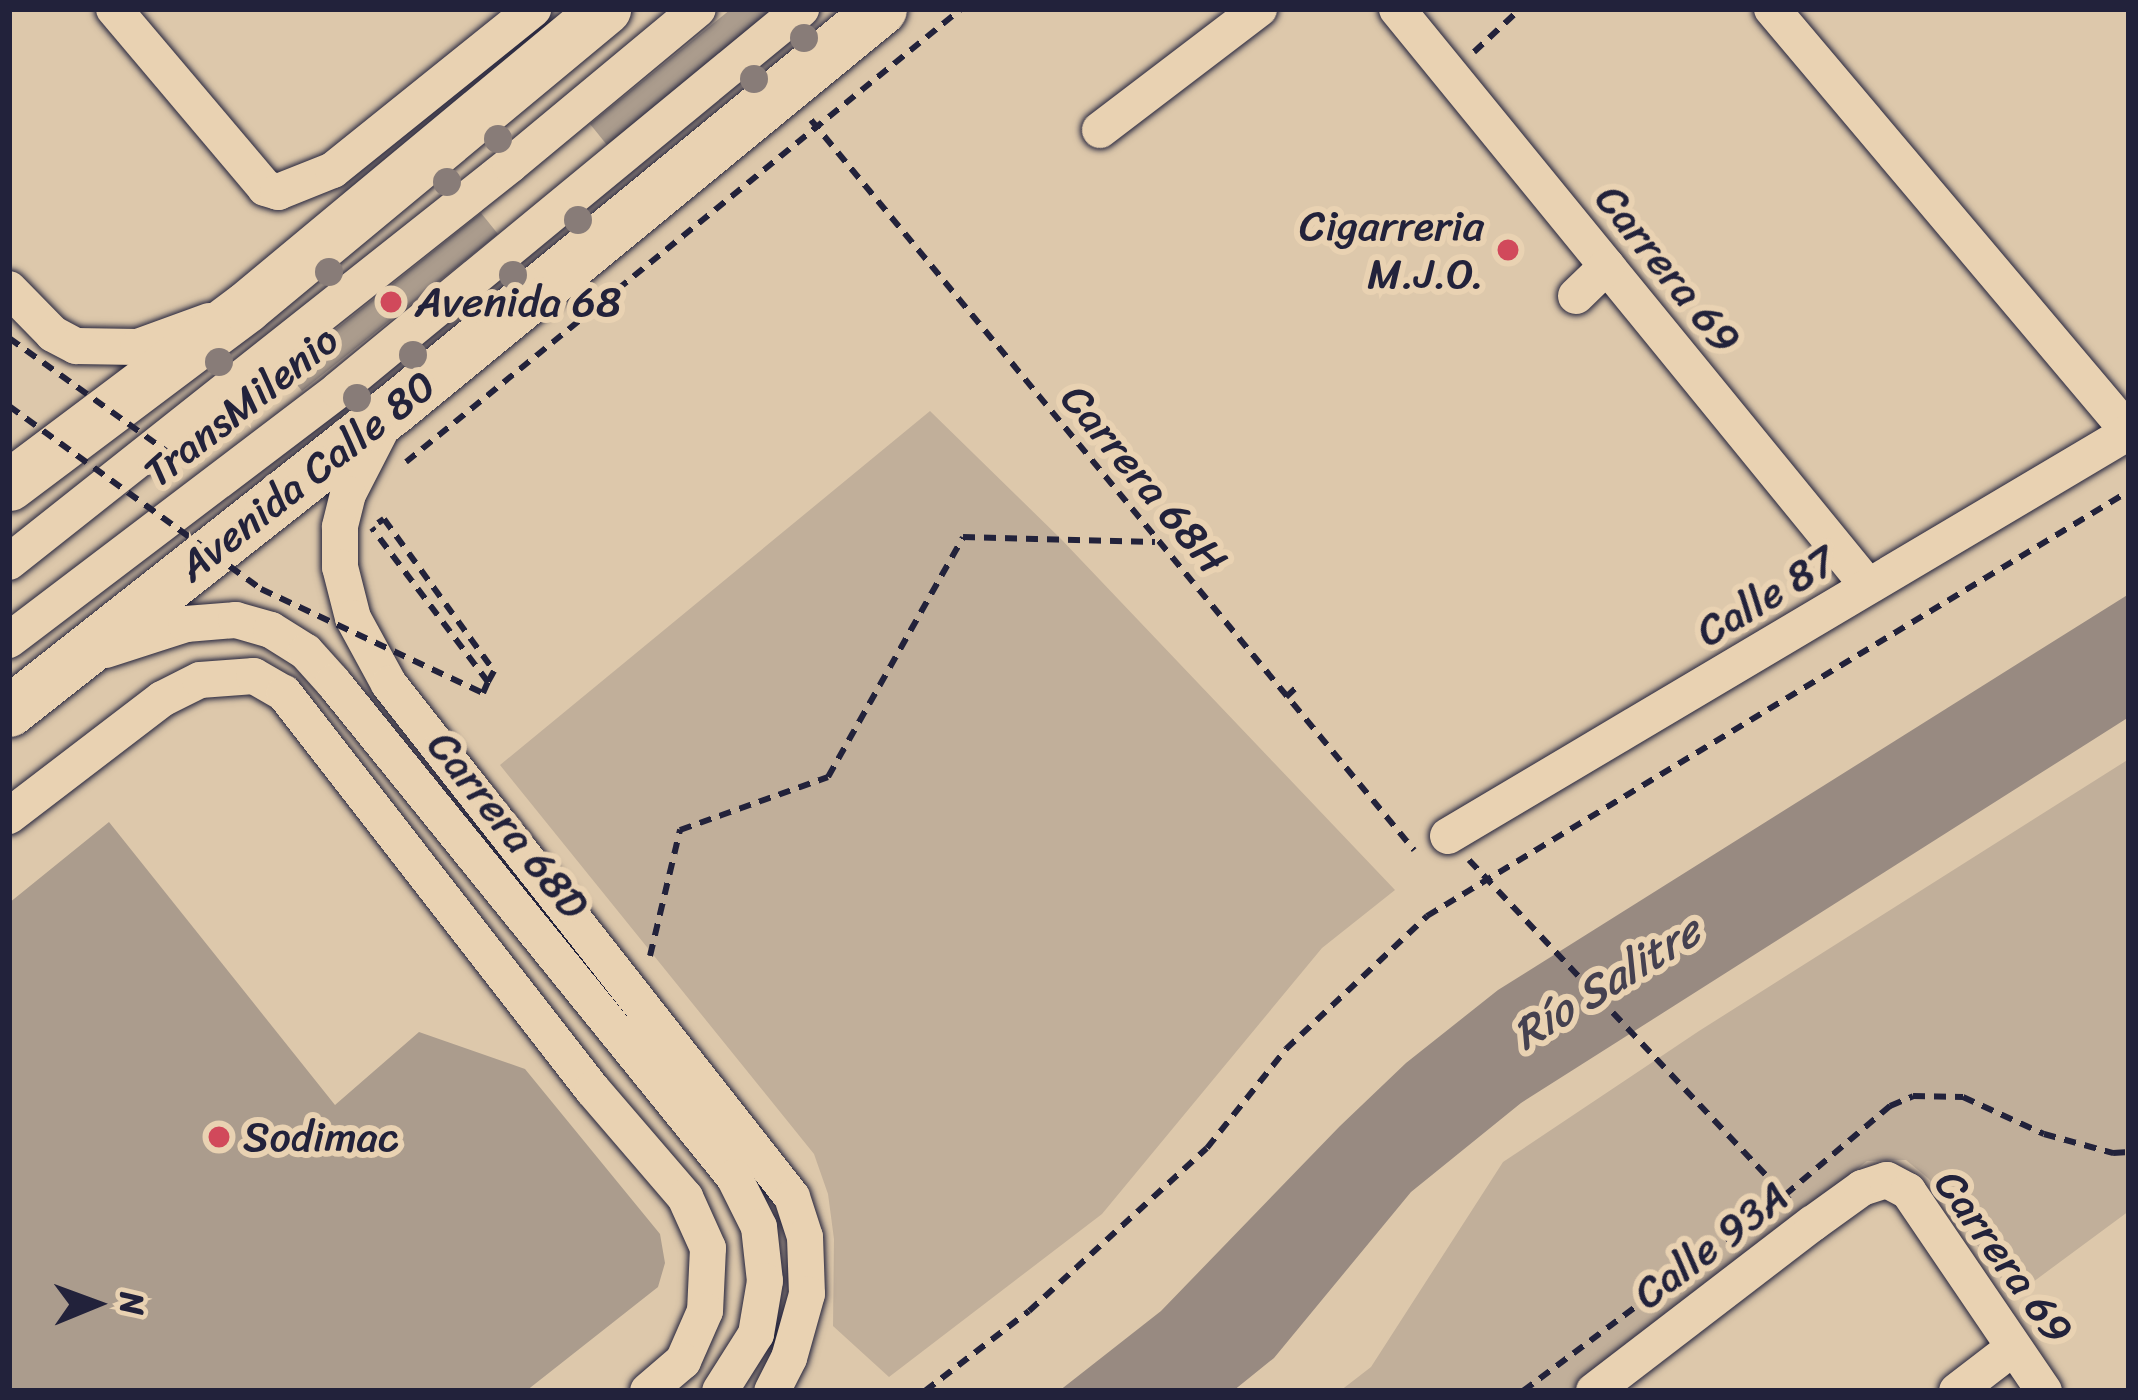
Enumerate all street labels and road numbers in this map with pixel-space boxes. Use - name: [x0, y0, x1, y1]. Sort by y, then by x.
- street label: Carrera 69: [1585, 175, 1751, 363]
- street label: TransMilenio: [134, 314, 348, 498]
- street label: Avenida Calle 80: [168, 360, 446, 592]
- street label: Carrera 68H: [1050, 374, 1238, 584]
- street label: Calle 87: [1687, 535, 1845, 657]
- street label: Carrera 68D: [417, 721, 599, 929]
- street label: Carrera 69: [1924, 1160, 2084, 1354]
- street label: Calle 93A: [1624, 1171, 1798, 1319]

